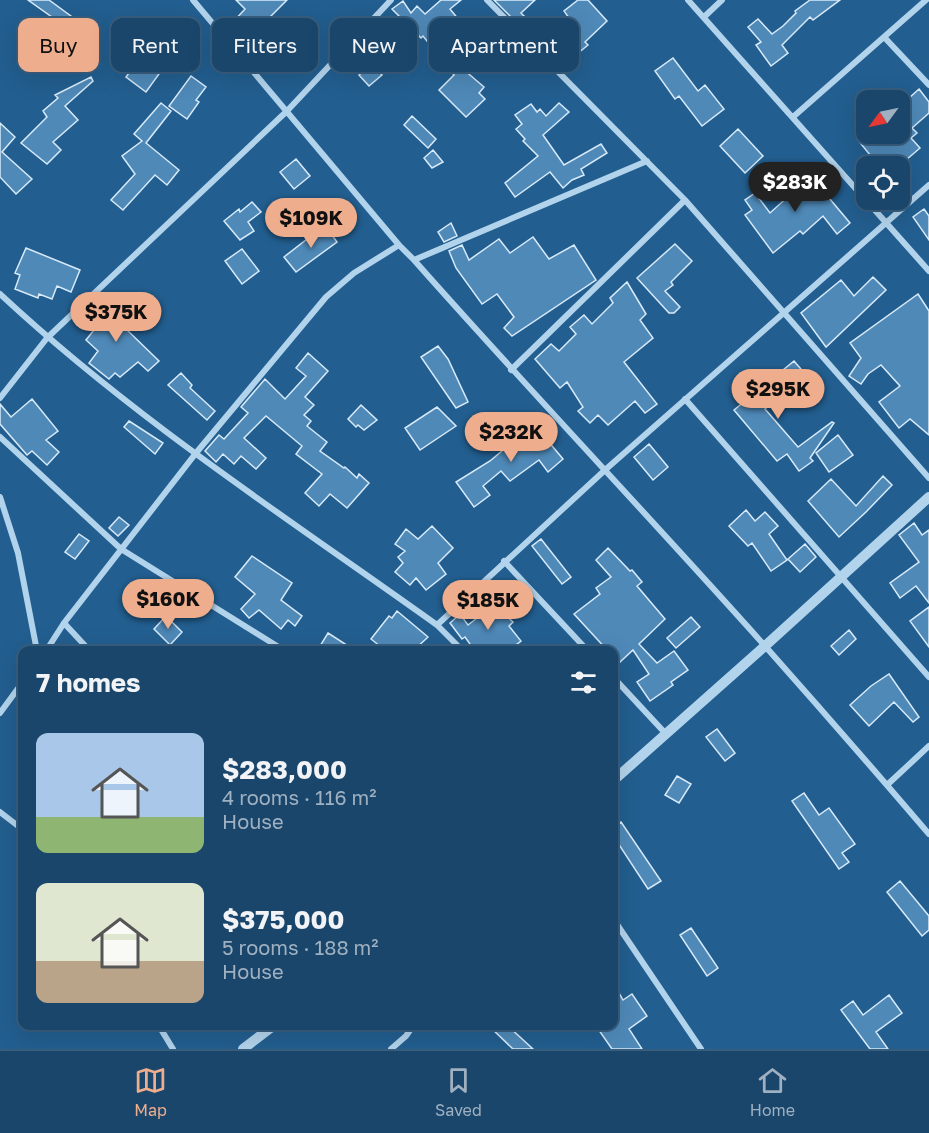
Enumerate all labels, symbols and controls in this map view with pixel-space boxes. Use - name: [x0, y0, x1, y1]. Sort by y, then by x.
- chip: Buy: [18, 18, 99, 72]
- chip: Rent: [111, 18, 200, 72]
- chip: Filters: [212, 18, 318, 72]
- chip: New: [330, 18, 417, 72]
- chip: Apartment: [429, 18, 579, 72]
- north arrow: [856, 90, 910, 144]
- map controls: [856, 90, 910, 210]
- button: locate: [856, 156, 910, 210]
- pin: $283K: [753, 162, 837, 213]
- text: $283K: [762, 169, 828, 193]
- pin: $109K: [269, 198, 353, 249]
- text: $109K: [279, 205, 343, 229]
- pin: $375K: [74, 292, 158, 343]
- text: $375K: [84, 299, 148, 323]
- pin: $295K: [736, 369, 820, 420]
- text: $295K: [746, 376, 811, 400]
- pin: $232K: [469, 412, 553, 463]
- text: $232K: [479, 419, 543, 443]
- pin: $160K: [126, 579, 210, 630]
- pin: $185K: [446, 580, 530, 631]
- text: $160K: [136, 586, 200, 610]
- text: $185K: [456, 587, 520, 611]
- icon: filters: [567, 666, 600, 699]
- text: 7 homes: [36, 667, 141, 698]
- text: $283,000: [222, 754, 347, 785]
- icon: home: [84, 757, 156, 829]
- text: 4 rooms · 116 m²: [222, 785, 377, 809]
- text: House: [222, 809, 284, 833]
- text: $375,000: [222, 904, 344, 935]
- icon: home: [84, 907, 156, 979]
- text: 5 rooms · 188 m²: [222, 935, 379, 959]
- text: House: [222, 959, 284, 983]
- tab: Map: [134, 1064, 167, 1120]
- tab: Saved: [435, 1064, 482, 1120]
- tab: Home: [750, 1064, 795, 1120]

